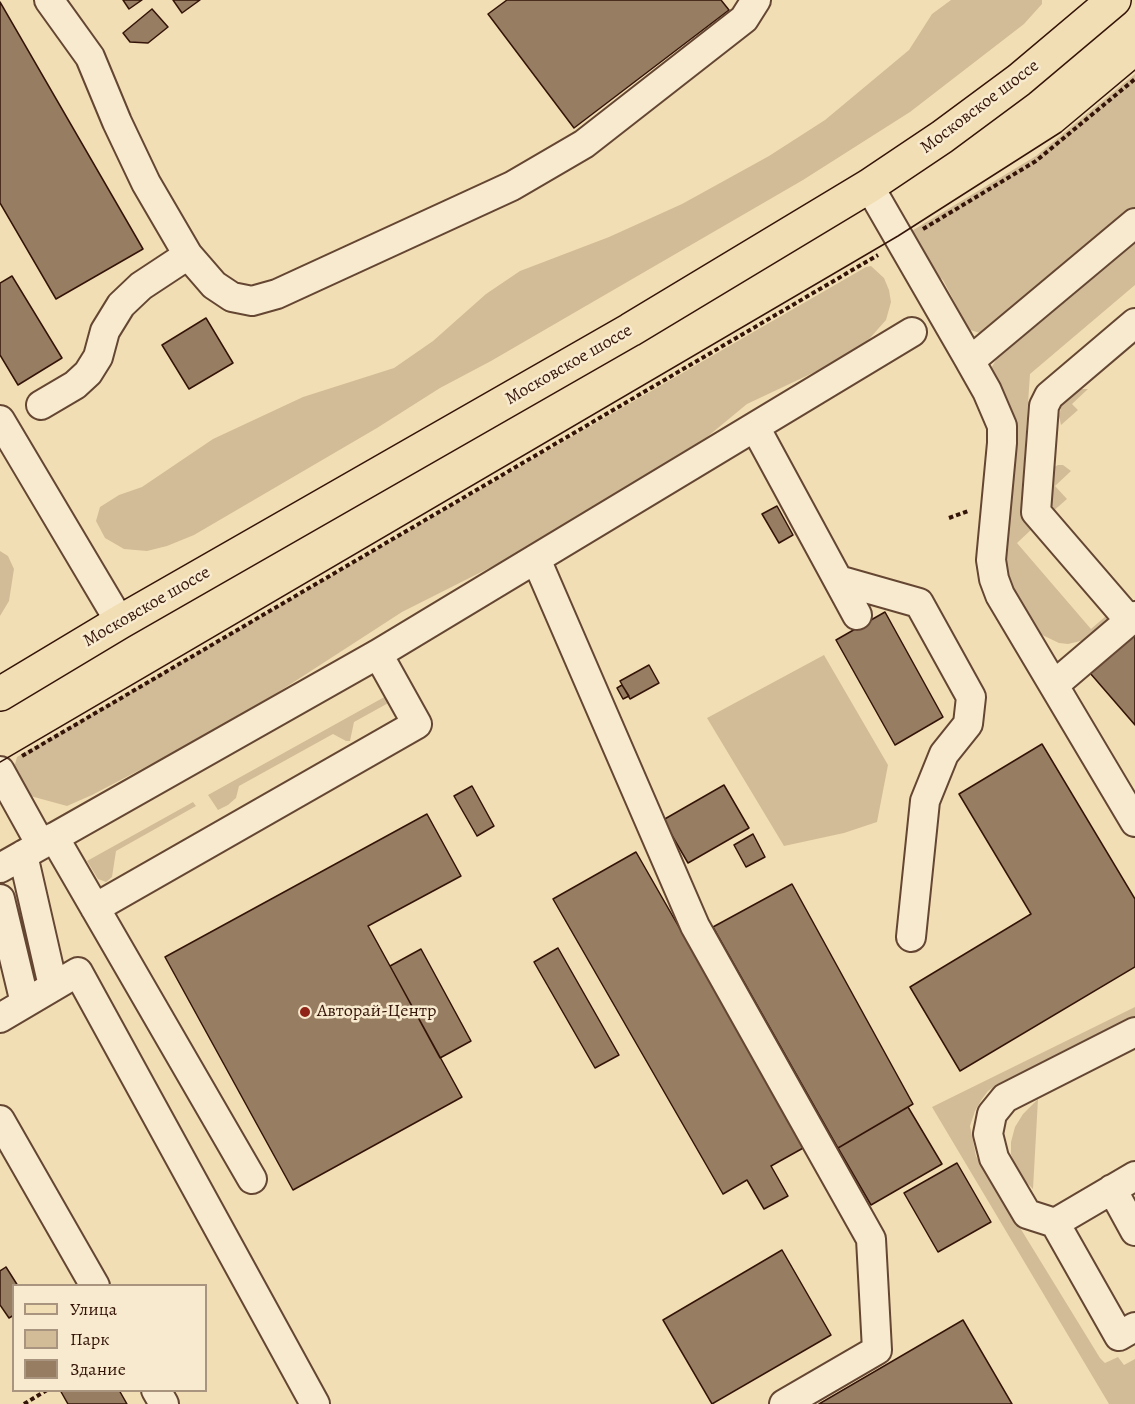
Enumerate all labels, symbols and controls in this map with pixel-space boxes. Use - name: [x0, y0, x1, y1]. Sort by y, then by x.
- street label: Московское шоссе: [916, 55, 1044, 159]
- street label: Московское шоссе: [502, 320, 636, 410]
- street label: Московское шоссе: [80, 562, 214, 652]
- place label: Авторай-Центр: [317, 1001, 436, 1023]
- marker: Авторай-Центр: [298, 1005, 312, 1019]
- legend: [12, 1284, 207, 1392]
- text: Улица: [70, 1297, 117, 1321]
- text: Парк: [70, 1327, 110, 1351]
- text: Здание: [70, 1357, 126, 1381]

